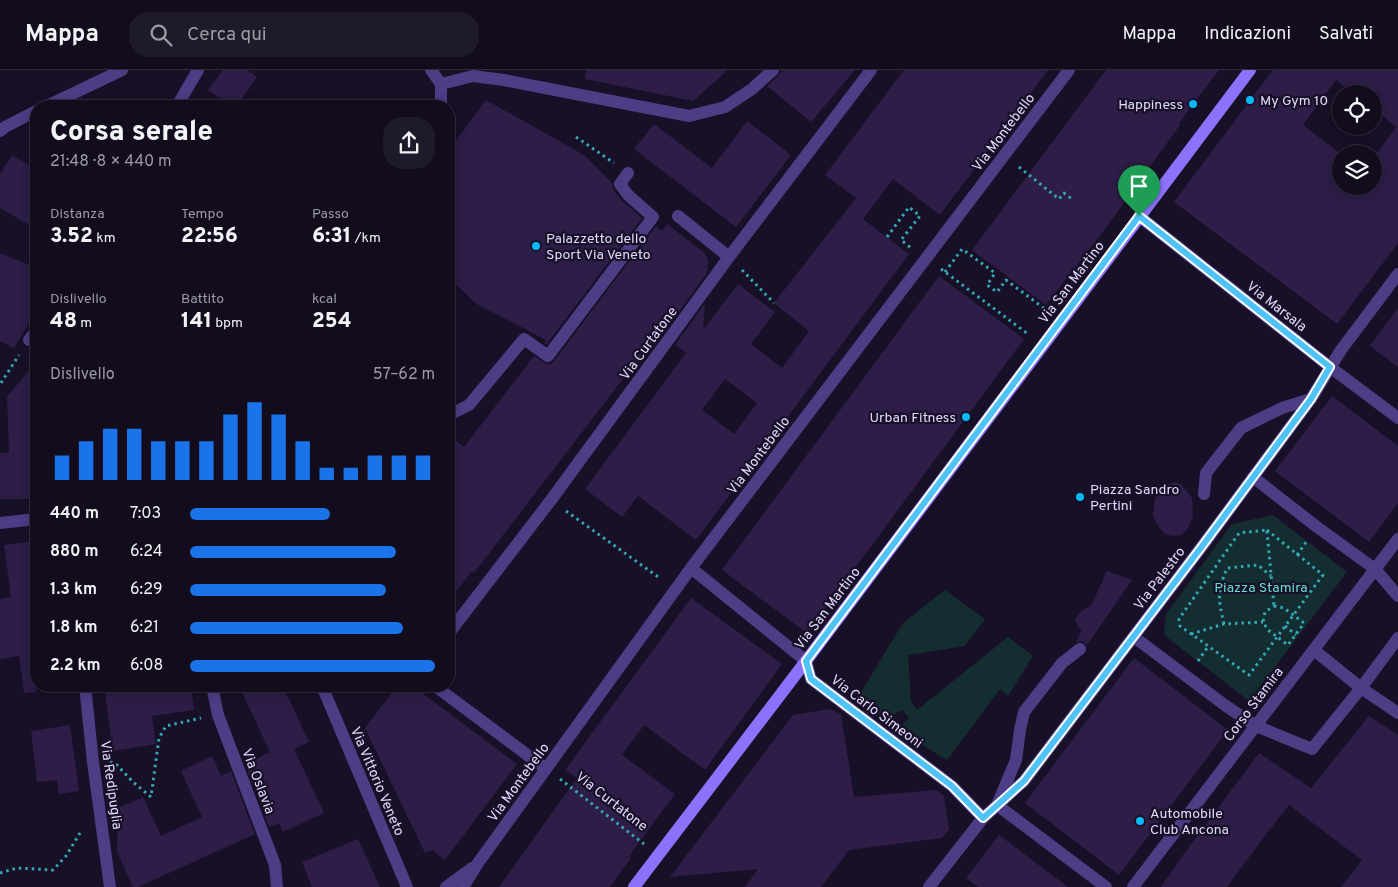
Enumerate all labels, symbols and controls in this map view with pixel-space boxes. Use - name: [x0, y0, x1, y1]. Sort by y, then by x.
- search box: [129, 12, 479, 57]
- text: Mappa: [25, 20, 99, 50]
- icon: search: [147, 21, 175, 49]
- text: Cerca qui: [187, 23, 267, 47]
- text: Mappa: [1123, 23, 1176, 46]
- text: Indicazioni: [1204, 23, 1291, 46]
- text: Salvati: [1319, 23, 1373, 46]
- map controls: [1332, 85, 1382, 195]
- button: locate: [1332, 85, 1382, 135]
- street label: Via Montebello: [969, 90, 1039, 175]
- place label: My Gym 10: [1260, 93, 1328, 110]
- marker: My Gym 10: [1244, 94, 1256, 106]
- place label: Happiness: [1118, 97, 1183, 114]
- marker: Happiness: [1187, 98, 1199, 110]
- text: Corsa serale: [50, 115, 213, 151]
- button: share: [383, 117, 435, 169]
- button: layers: [1332, 145, 1382, 195]
- text: 21:48 · 8 × 440 m: [50, 152, 172, 172]
- pin: [1118, 165, 1160, 216]
- icon: arrive: [1125, 172, 1153, 200]
- text: Distanza: [50, 206, 105, 223]
- text: Tempo: [181, 206, 224, 223]
- text: Passo: [312, 206, 349, 223]
- text: 3.52: [50, 223, 93, 250]
- text: 22:56: [181, 223, 238, 250]
- text: 6:31: [312, 223, 351, 250]
- text: km: [93, 230, 116, 247]
- text: /km: [351, 230, 381, 247]
- place label: Palazzetto dello Sport Via Veneto: [546, 231, 651, 264]
- street label: Via San Martino: [1036, 238, 1109, 328]
- marker: Palazzetto dello Sport Via Veneto: [530, 240, 542, 252]
- street label: Via Marsala: [1243, 278, 1310, 336]
- text: Dislivello: [50, 291, 107, 308]
- text: Battito: [181, 291, 224, 308]
- text: kcal: [312, 291, 337, 308]
- street label: Via Curtatone: [617, 304, 682, 384]
- text: 48: [50, 308, 77, 335]
- text: 141: [181, 308, 212, 335]
- text: 254: [312, 308, 352, 335]
- text: m: [77, 315, 92, 332]
- text: bpm: [212, 315, 243, 332]
- text: Dislivello: [50, 365, 115, 385]
- text: 57–62 m: [373, 365, 435, 385]
- place label: Urban Fitness: [869, 410, 956, 427]
- marker: Urban Fitness: [960, 411, 972, 423]
- street label: Via Montebello: [724, 413, 794, 498]
- place label: Piazza Sandro Pertini: [1090, 482, 1180, 515]
- marker: Piazza Sandro Pertini: [1074, 491, 1086, 503]
- text: 440 m: [50, 504, 99, 524]
- text: 7:03: [130, 504, 161, 524]
- text: 880 m: [50, 542, 98, 562]
- text: 6:24: [130, 542, 163, 562]
- street label: Via Palestro: [1131, 544, 1189, 614]
- street label: Via San Martino: [792, 564, 865, 654]
- text: 1.3 km: [50, 580, 97, 600]
- text: 6:29: [130, 580, 163, 600]
- park label: Piazza Stamira: [1214, 580, 1308, 597]
- text: 1.8 km: [50, 618, 97, 638]
- text: 6:21: [130, 618, 159, 638]
- text: 2.2 km: [50, 656, 100, 676]
- text: 6:08: [130, 656, 163, 676]
- street label: Corso Stamira: [1221, 664, 1288, 745]
- street label: Via Carlo Simeoni: [827, 672, 926, 752]
- street label: Via Vittorio Veneto: [346, 724, 407, 839]
- street label: Via Redipuglia: [96, 740, 125, 831]
- street label: Via Montebello: [485, 740, 554, 826]
- street label: Via Oslavia: [237, 746, 278, 817]
- street label: Via Curtatone: [572, 769, 651, 836]
- place label: Automobile Club Ancona: [1150, 806, 1229, 839]
- marker: Automobile Club Ancona: [1134, 815, 1146, 827]

